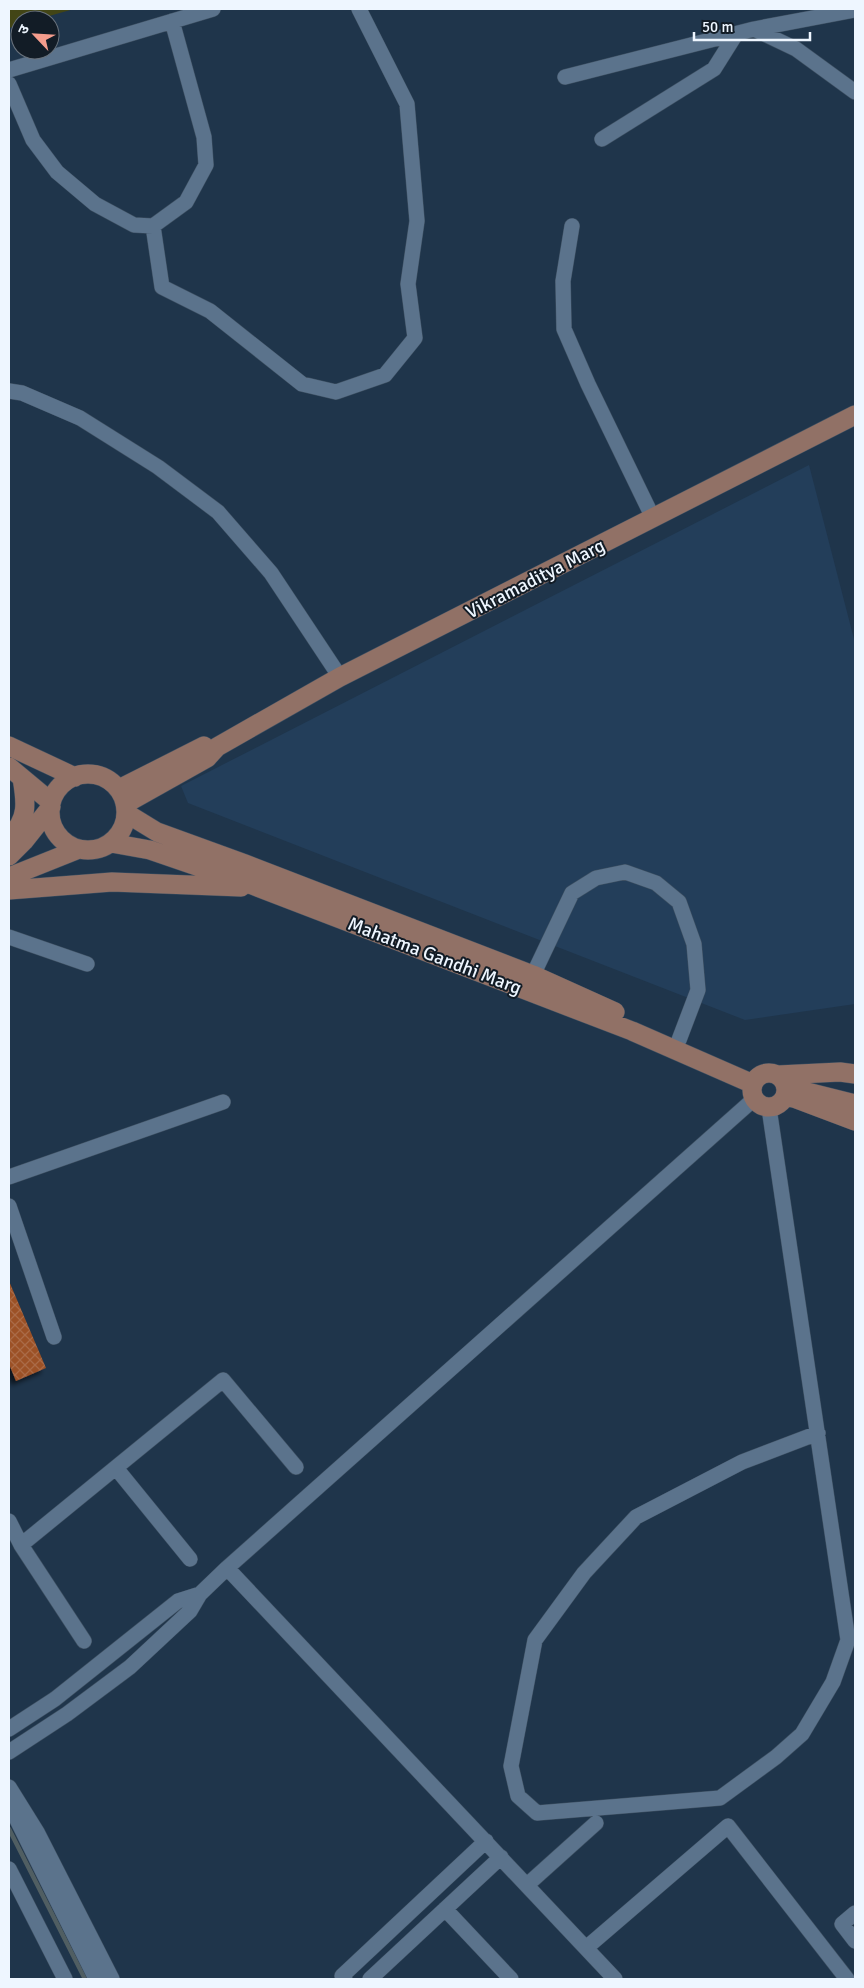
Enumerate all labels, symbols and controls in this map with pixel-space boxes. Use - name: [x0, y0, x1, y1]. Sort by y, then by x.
- north arrow: [10, 10, 60, 60]
- scale bar: [694, 10, 810, 42]
- text: 50 m: [702, 18, 733, 36]
- text: उ: [14, 22, 33, 37]
- street label: Vikramaditya Marg: [462, 534, 609, 624]
- street label: Mahatma Gandhi Marg: [344, 912, 525, 1000]

